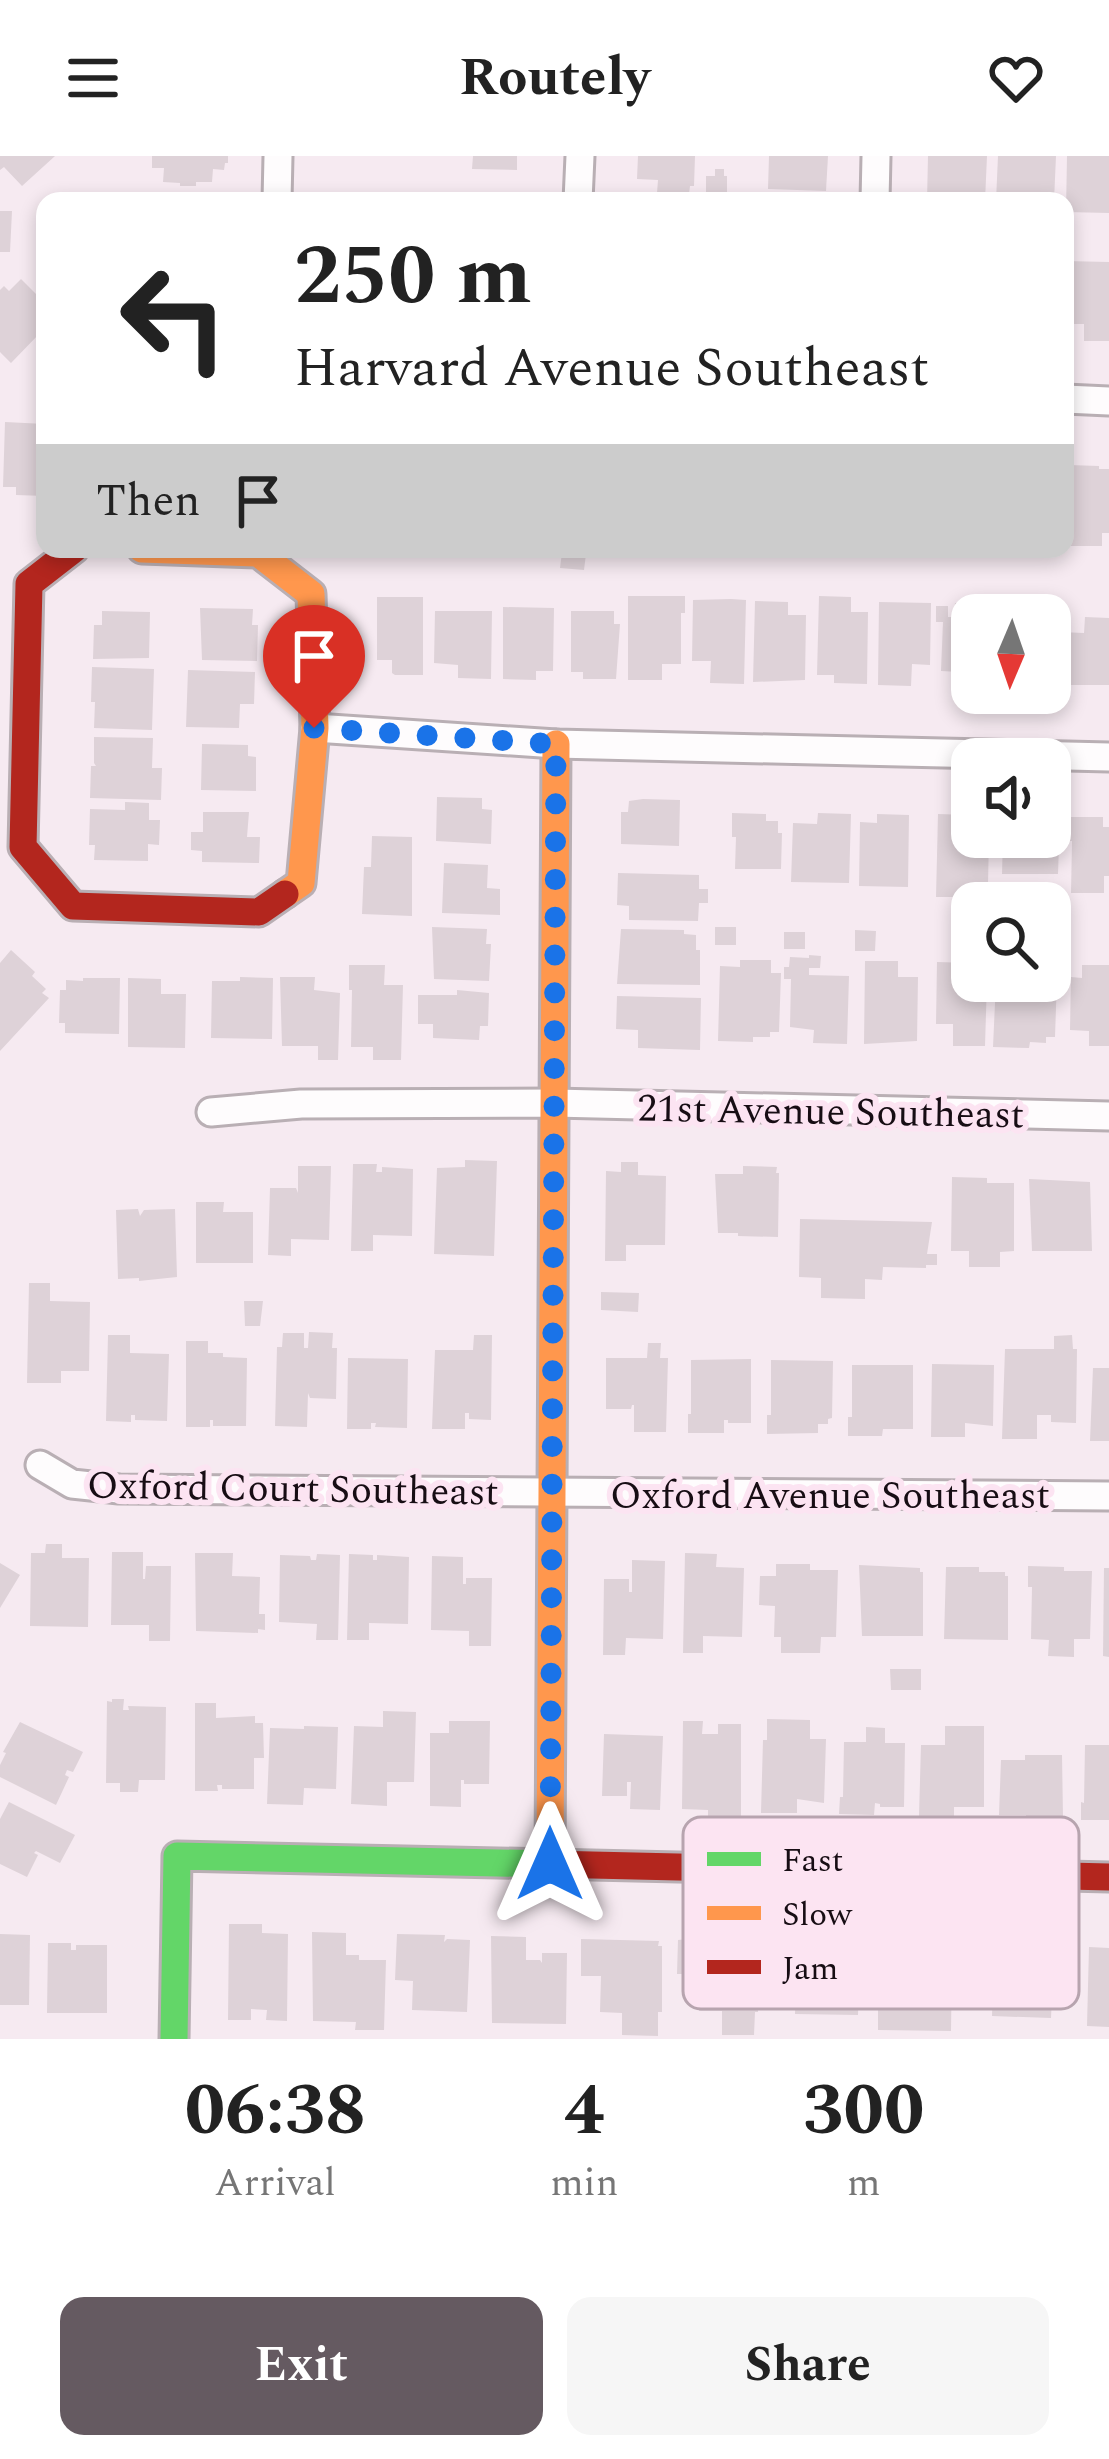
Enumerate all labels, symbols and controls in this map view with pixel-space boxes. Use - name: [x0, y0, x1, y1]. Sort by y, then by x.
- text: Routely: [459, 37, 650, 119]
- icon: menu: [60, 45, 126, 111]
- icon: heart: [983, 45, 1049, 111]
- text: 250 m: [294, 213, 532, 341]
- icon: left: [96, 240, 252, 396]
- text: Harvard Avenue Southeast: [294, 328, 929, 410]
- text: Then: [96, 467, 201, 536]
- icon: arrive: [225, 468, 291, 534]
- north arrow: [951, 594, 1071, 714]
- map controls: [951, 594, 1071, 1002]
- pin: [263, 605, 365, 728]
- icon: arrive: [281, 623, 347, 689]
- button: sound: [951, 738, 1071, 858]
- button: search: [951, 882, 1071, 1002]
- street label: 21st Avenue Southeast: [637, 1080, 1025, 1145]
- street label: Oxford Court Southeast: [87, 1456, 499, 1523]
- street label: Oxford Avenue Southeast: [610, 1467, 1050, 1526]
- position arrow: [487, 1801, 613, 1927]
- legend: [683, 1817, 1079, 2009]
- text: Fast: [782, 1836, 843, 1886]
- text: Slow: [782, 1890, 853, 1940]
- text: Jam: [782, 1944, 838, 1994]
- text: 06:38: [185, 2057, 366, 2166]
- text: 4: [564, 2057, 605, 2166]
- text: 300: [803, 2057, 924, 2166]
- text: Arrival: [214, 2154, 336, 2213]
- text: min: [550, 2154, 618, 2213]
- text: m: [847, 2154, 880, 2213]
- button: Exit: [60, 2297, 543, 2435]
- button: Share: [567, 2297, 1049, 2435]

